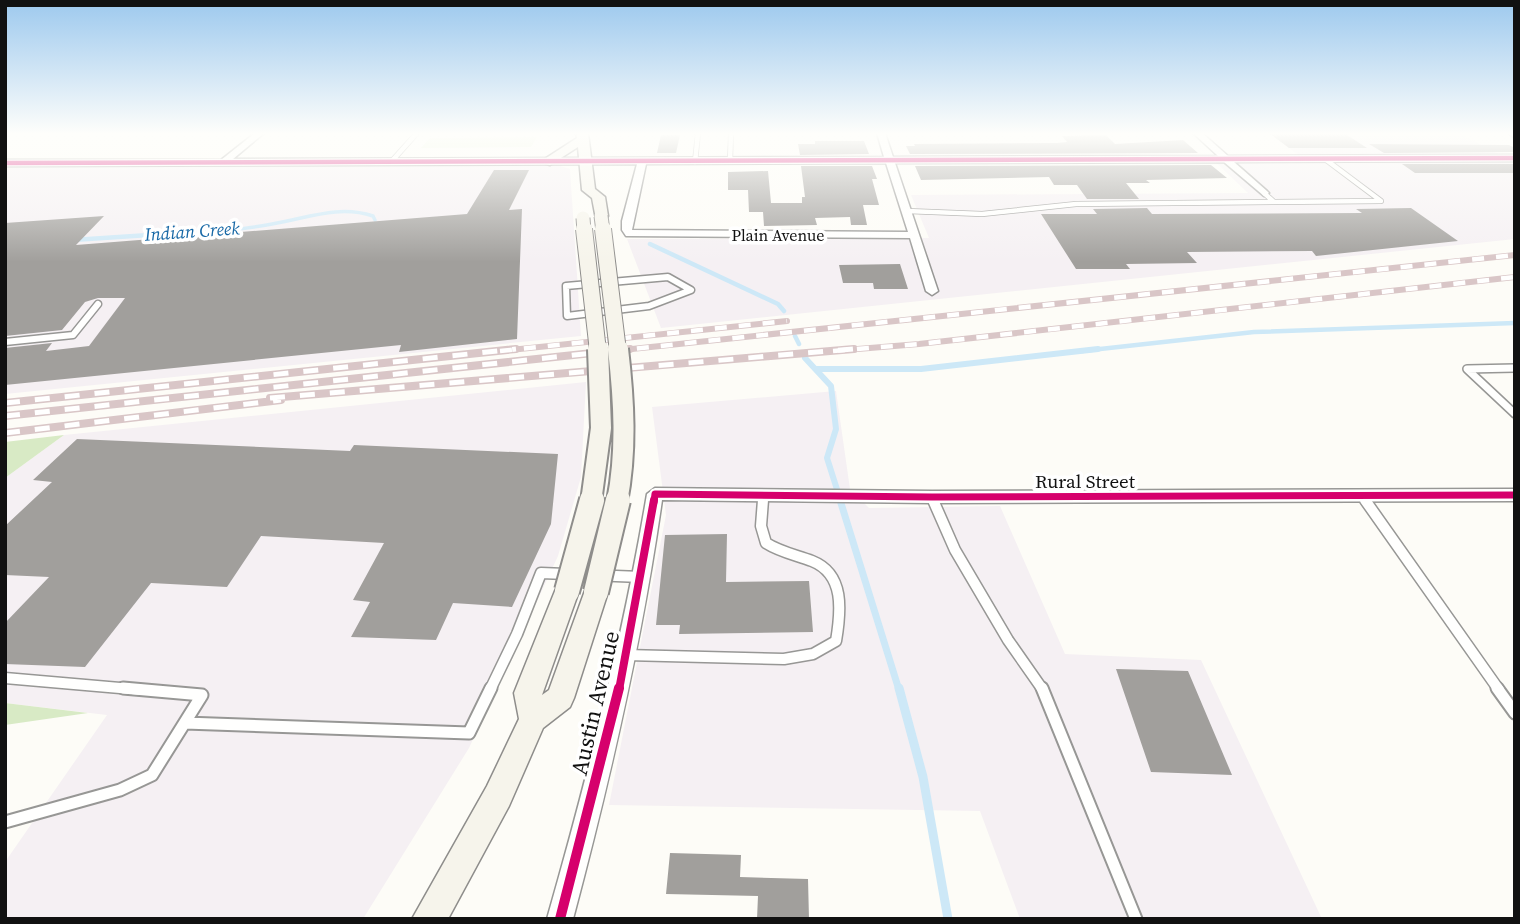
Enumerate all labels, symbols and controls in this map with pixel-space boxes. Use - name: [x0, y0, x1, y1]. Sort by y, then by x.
- water label: Indian Creek: [143, 215, 241, 247]
- street label: Plain Avenue: [732, 224, 824, 246]
- street label: Rural Street: [1035, 468, 1136, 494]
- street label: Austin Avenue: [563, 628, 627, 778]

